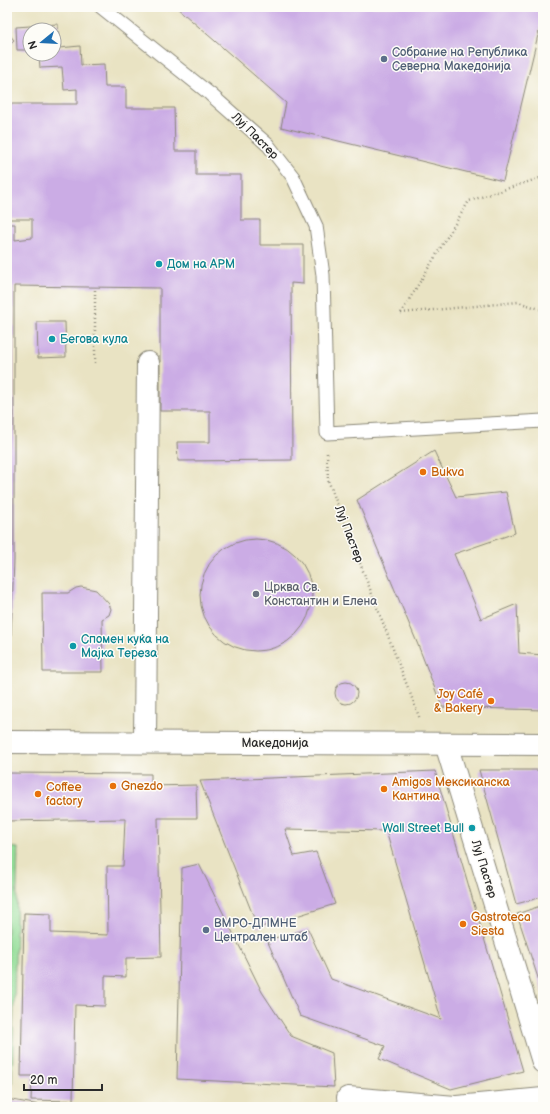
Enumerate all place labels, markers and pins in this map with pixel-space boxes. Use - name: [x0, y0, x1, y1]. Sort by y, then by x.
- place label: Собрание на Република Северна Македонија: [392, 45, 527, 74]
- marker: Собрание на Република Северна Македонија: [379, 54, 389, 64]
- place label: Дом на АРМ: [167, 257, 235, 272]
- marker: Дом на АРМ: [154, 259, 164, 269]
- place label: Бегова кула: [60, 332, 128, 347]
- marker: Бегова кула: [47, 334, 57, 344]
- place label: Bukva: [431, 465, 464, 480]
- marker: Bukva: [418, 467, 428, 477]
- place label: Црква Св. Константин и Елена: [264, 580, 377, 609]
- marker: Црква Св. Константин и Елена: [251, 589, 261, 599]
- place label: Спомен куќа на Мајка Тереза: [81, 632, 169, 661]
- marker: Спомен куќа на Мајка Тереза: [68, 641, 78, 651]
- place label: Joy Café & Bakery: [434, 687, 484, 716]
- marker: Joy Café & Bakery: [486, 696, 496, 706]
- place label: Amigos Мексиканска Кантина: [392, 775, 510, 804]
- place label: Gnezdo: [121, 779, 163, 794]
- place label: Coffee factory: [46, 780, 84, 809]
- marker: Gnezdo: [108, 781, 118, 791]
- marker: Amigos Мексиканска Кантина: [379, 784, 389, 794]
- marker: Coffee factory: [33, 789, 43, 799]
- place label: Wall Street Bull: [382, 821, 464, 836]
- marker: Wall Street Bull: [467, 823, 477, 833]
- place label: Gastroteca Siesta: [471, 910, 531, 939]
- place label: ВМРО-ДПМНЕ Централен штаб: [214, 916, 308, 945]
- marker: Gastroteca Siesta: [458, 919, 468, 929]
- marker: ВМРО-ДПМНЕ Централен штаб: [201, 925, 211, 935]

